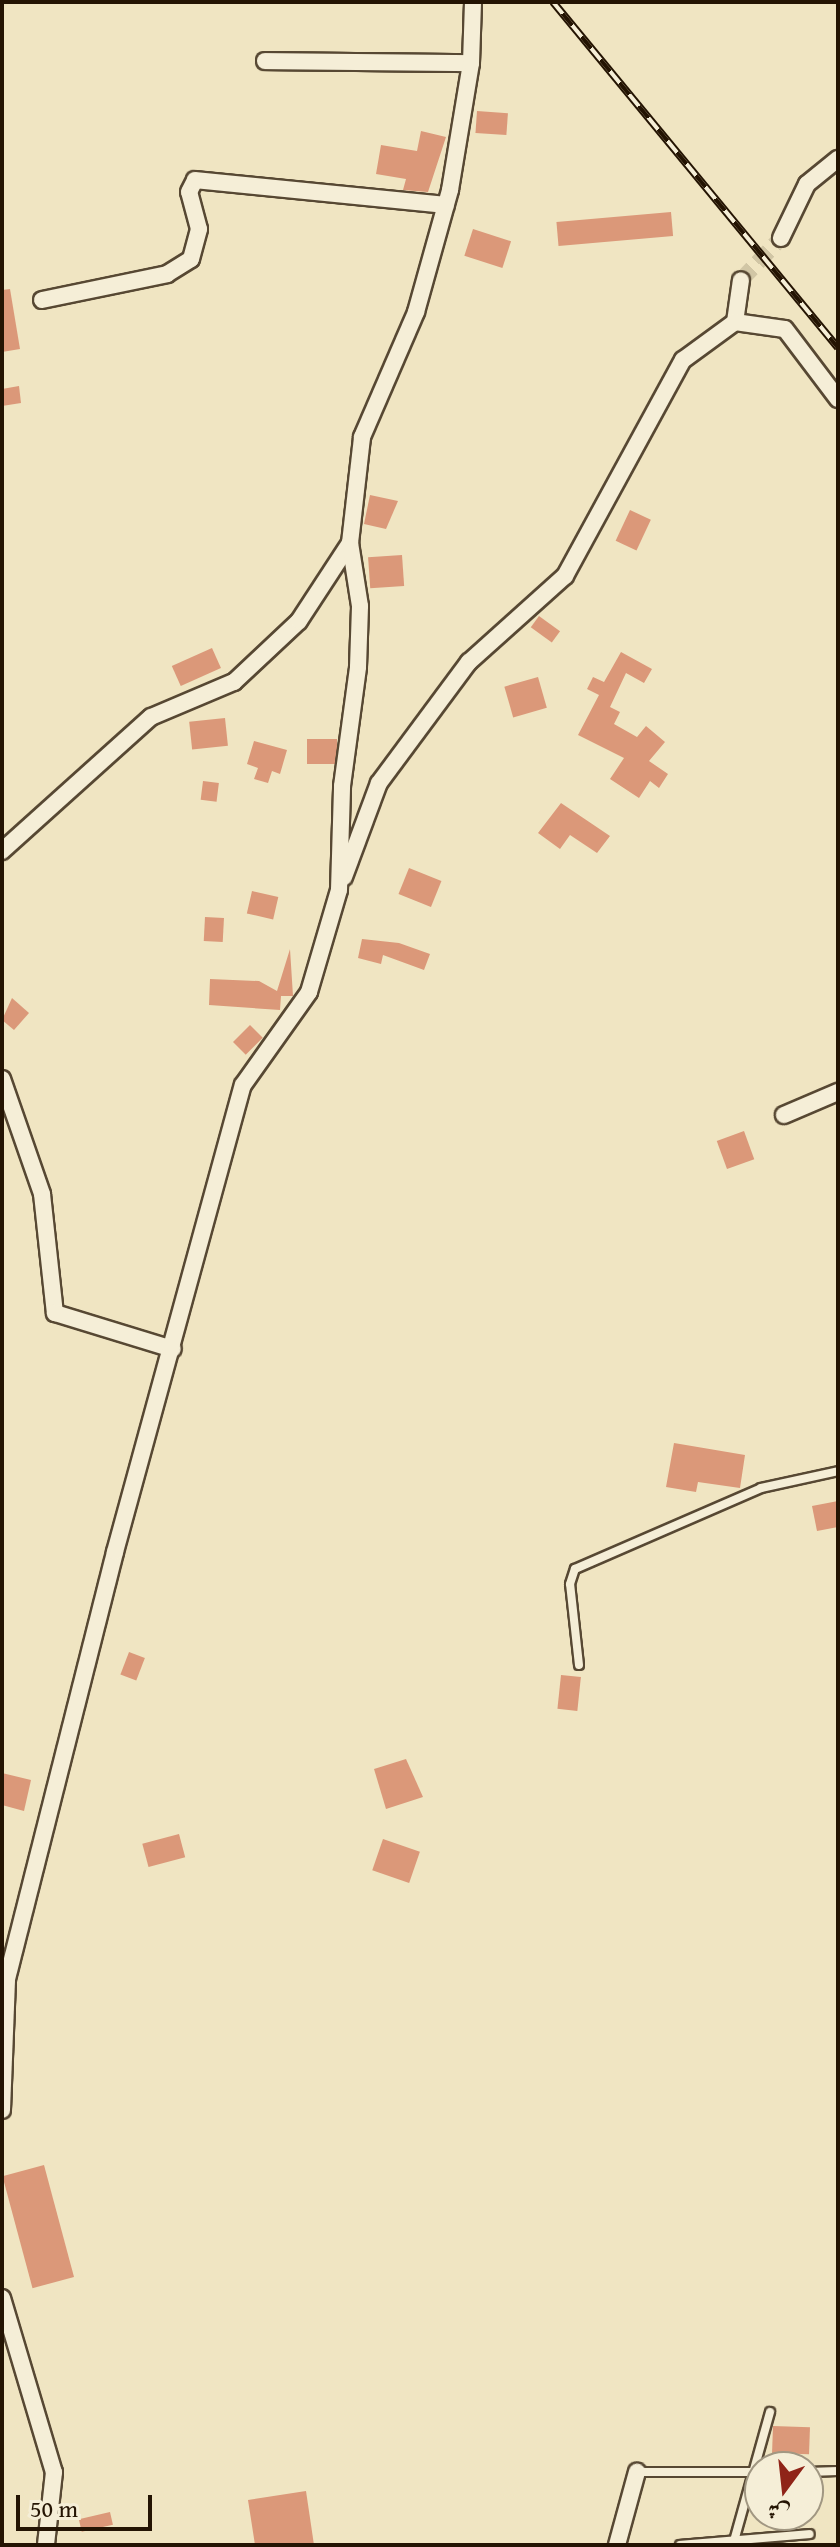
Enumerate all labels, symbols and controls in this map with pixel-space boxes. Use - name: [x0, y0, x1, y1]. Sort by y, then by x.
- north arrow: [744, 2451, 824, 2531]
- scale bar: [20, 2479, 156, 2529]
- text: 50 m: [30, 2491, 78, 2526]
- text: ش: [764, 2494, 793, 2531]

